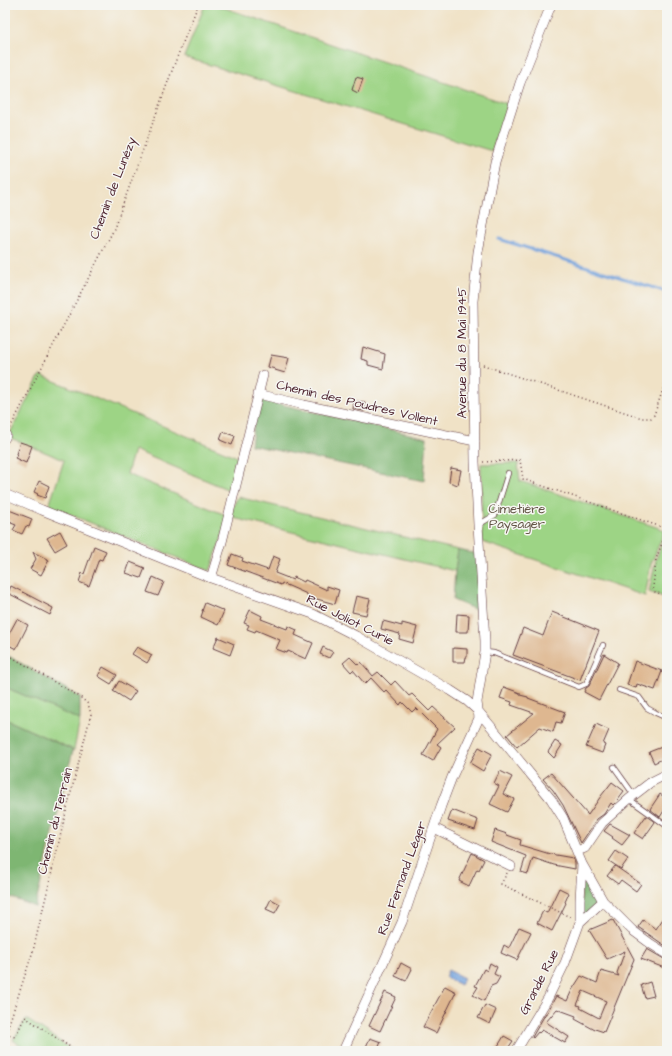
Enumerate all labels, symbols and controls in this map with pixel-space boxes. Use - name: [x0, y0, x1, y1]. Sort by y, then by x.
- street label: Chemin de Lunézy: [85, 134, 142, 242]
- street label: Avenue du 8 Mai 1945: [453, 287, 471, 419]
- street label: Chemin des Poudres Vollent: [275, 376, 440, 430]
- park label: Cimetière Paysager: [489, 500, 545, 534]
- street label: Rue Joliot Curie: [303, 590, 397, 650]
- street label: Chemin du Terrain: [33, 765, 77, 876]
- street label: Rue Fernand Léger: [373, 819, 432, 938]
- street label: Grande Rue: [515, 946, 563, 1018]

